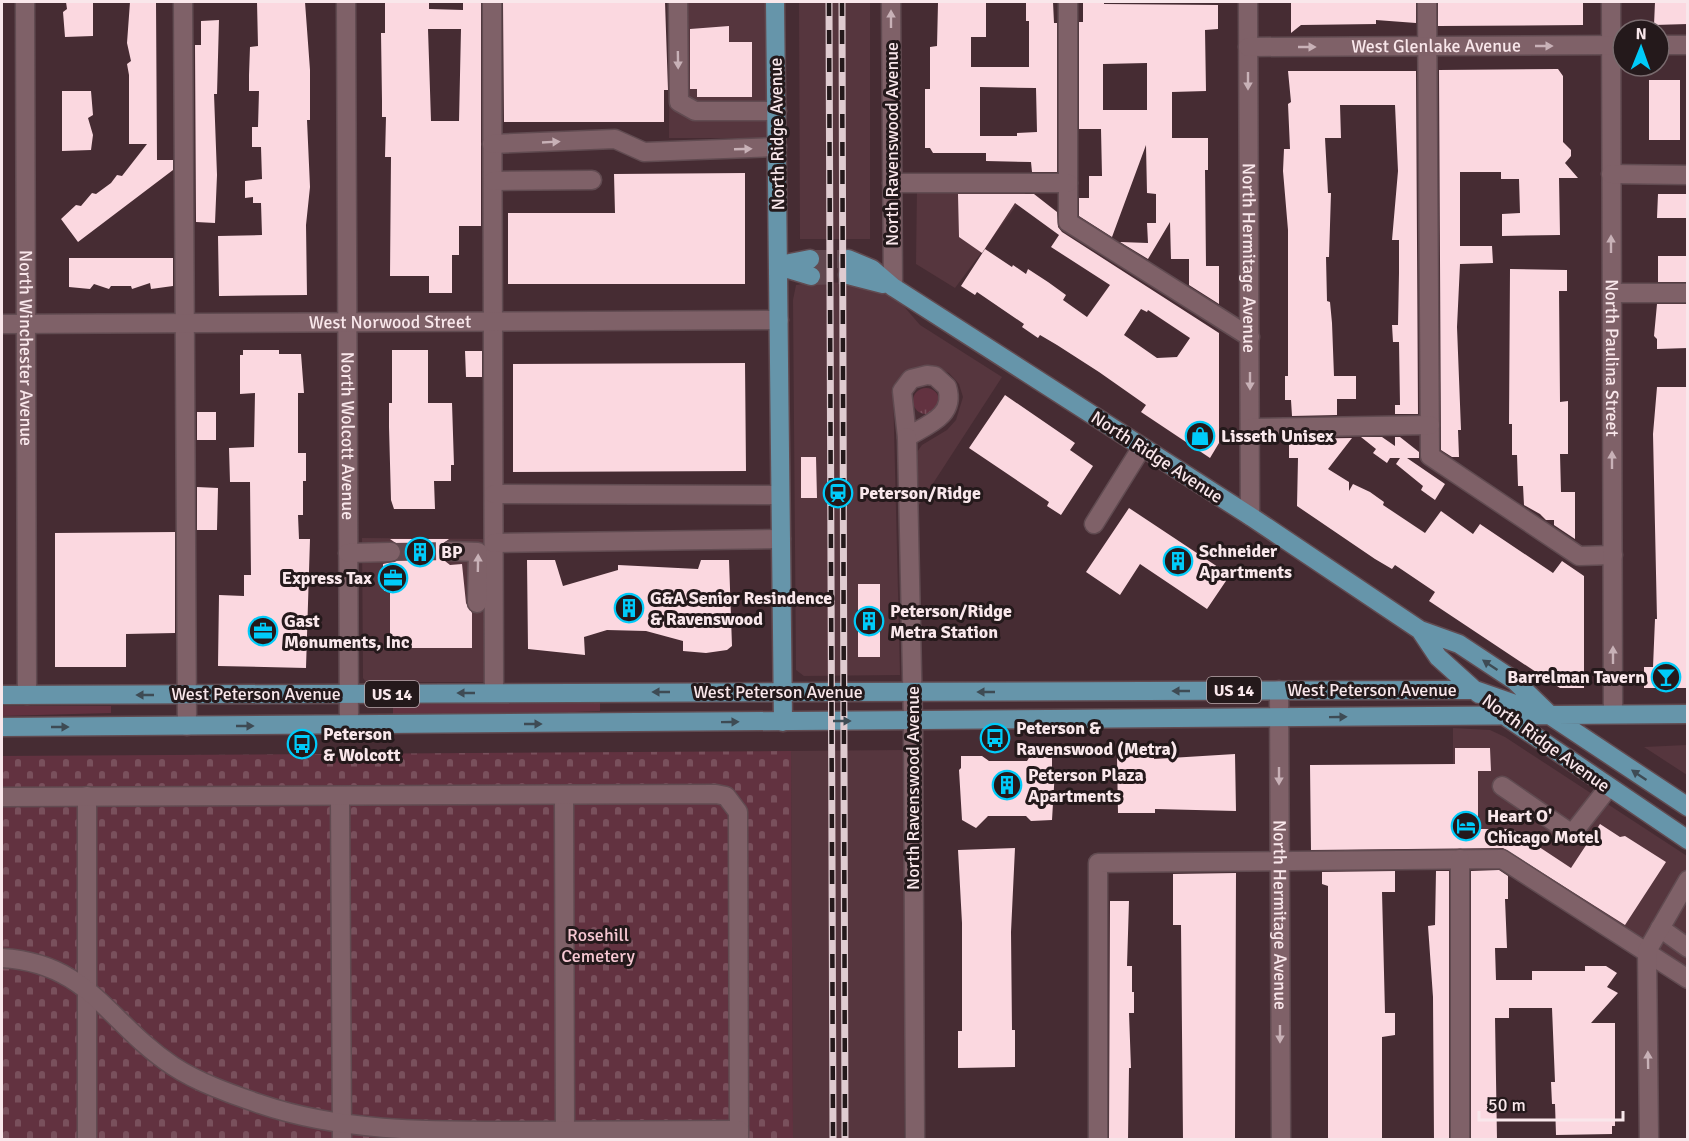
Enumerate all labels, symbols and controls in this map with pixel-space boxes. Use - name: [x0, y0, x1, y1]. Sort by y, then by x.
- one-way arrow: [886, 9, 896, 28]
- north arrow: [1611, 18, 1671, 78]
- text: N: [1636, 24, 1647, 44]
- street label: West Glenlake Avenue: [1351, 35, 1521, 57]
- one-way arrow: [1534, 41, 1553, 51]
- street label: North Ravenswood Avenue: [881, 42, 903, 246]
- one-way arrow: [1297, 42, 1316, 52]
- one-way arrow: [673, 50, 683, 69]
- street label: North Ridge Avenue: [765, 57, 789, 211]
- one-way arrow: [1243, 71, 1253, 90]
- one-way arrow: [541, 137, 560, 146]
- one-way arrow: [734, 144, 753, 153]
- street label: North Hermitage Avenue: [1238, 163, 1260, 353]
- one-way arrow: [1607, 235, 1616, 254]
- street label: North Winchester Avenue: [15, 250, 37, 446]
- street label: North Paulina Street: [1601, 279, 1623, 437]
- street label: West Norwood Street: [309, 311, 471, 333]
- street label: North Wolcott Avenue: [336, 352, 359, 520]
- one-way arrow: [1245, 371, 1255, 390]
- street label: North Ridge Avenue: [1087, 406, 1227, 508]
- shop icon: Lisseth Unisex: [1184, 420, 1216, 452]
- place label: Lisseth Unisex: [1221, 425, 1334, 447]
- one-way arrow: [1607, 451, 1617, 470]
- station icon: Peterson/Ridge: [822, 477, 854, 509]
- place label: Peterson/Ridge: [859, 482, 981, 504]
- building icon: BP: [404, 536, 436, 568]
- place label: Schneider Apartments: [1199, 540, 1292, 583]
- place label: BP: [441, 541, 463, 563]
- building icon: Schneider Apartments: [1162, 545, 1194, 577]
- one-way arrow: [473, 554, 483, 573]
- office icon: Express Tax: [377, 562, 409, 594]
- place label: Express Tax: [282, 567, 372, 589]
- place label: G&A Senior Resindence & Ravenswood: [650, 587, 832, 630]
- building icon: G&A Senior Resindence & Ravenswood: [613, 592, 645, 624]
- place label: Peterson/Ridge Metra Station: [890, 600, 1012, 643]
- building icon: Peterson/Ridge Metra Station: [853, 605, 885, 637]
- place label: Gast Monuments, Inc: [284, 610, 410, 653]
- office icon: Gast Monuments, Inc: [247, 615, 279, 647]
- one-way arrow: [1608, 646, 1618, 665]
- one-way arrow: [1483, 659, 1499, 671]
- bar icon: Barrelman Tavern: [1650, 661, 1682, 693]
- place label: Barrelman Tavern: [1507, 666, 1645, 688]
- road number: US 14: [1207, 677, 1261, 703]
- street label: West Peterson Avenue: [1287, 679, 1457, 701]
- road number: US 14: [365, 681, 419, 707]
- street label: West Peterson Avenue: [693, 681, 863, 703]
- street label: West Peterson Avenue: [171, 683, 341, 705]
- street label: North Ravenswood Avenue: [902, 686, 924, 890]
- one-way arrow: [1172, 686, 1191, 696]
- one-way arrow: [652, 687, 671, 697]
- one-way arrow: [977, 687, 996, 697]
- one-way arrow: [457, 688, 476, 698]
- street label: North Ridge Avenue: [1478, 689, 1614, 797]
- one-way arrow: [136, 690, 155, 700]
- one-way arrow: [1328, 712, 1347, 722]
- one-way arrow: [832, 716, 851, 726]
- one-way arrow: [720, 717, 739, 727]
- place label: Peterson & Ravenswood (Metra): [1016, 717, 1177, 760]
- one-way arrow: [524, 719, 543, 729]
- one-way arrow: [236, 721, 255, 731]
- one-way arrow: [50, 722, 69, 732]
- bus stop icon: Peterson & Ravenswood (Metra): [979, 722, 1011, 754]
- place label: Peterson & Wolcott: [323, 723, 401, 766]
- bus stop icon: Peterson & Wolcott: [286, 728, 318, 760]
- place label: Peterson Plaza Apartments: [1028, 764, 1144, 807]
- one-way arrow: [1274, 767, 1284, 786]
- building icon: Peterson Plaza Apartments: [991, 769, 1023, 801]
- one-way arrow: [1631, 770, 1647, 781]
- place label: Heart O' Chicago Motel: [1487, 805, 1600, 848]
- hotel icon: Heart O' Chicago Motel: [1450, 810, 1482, 842]
- street label: North Hermitage Avenue: [1269, 820, 1291, 1010]
- park label: Rosehill Cemetery: [561, 924, 635, 967]
- one-way arrow: [1275, 1025, 1285, 1044]
- one-way arrow: [1643, 1051, 1653, 1070]
- scale bar: [1479, 1084, 1623, 1122]
- text: 50 m: [1488, 1094, 1526, 1116]

